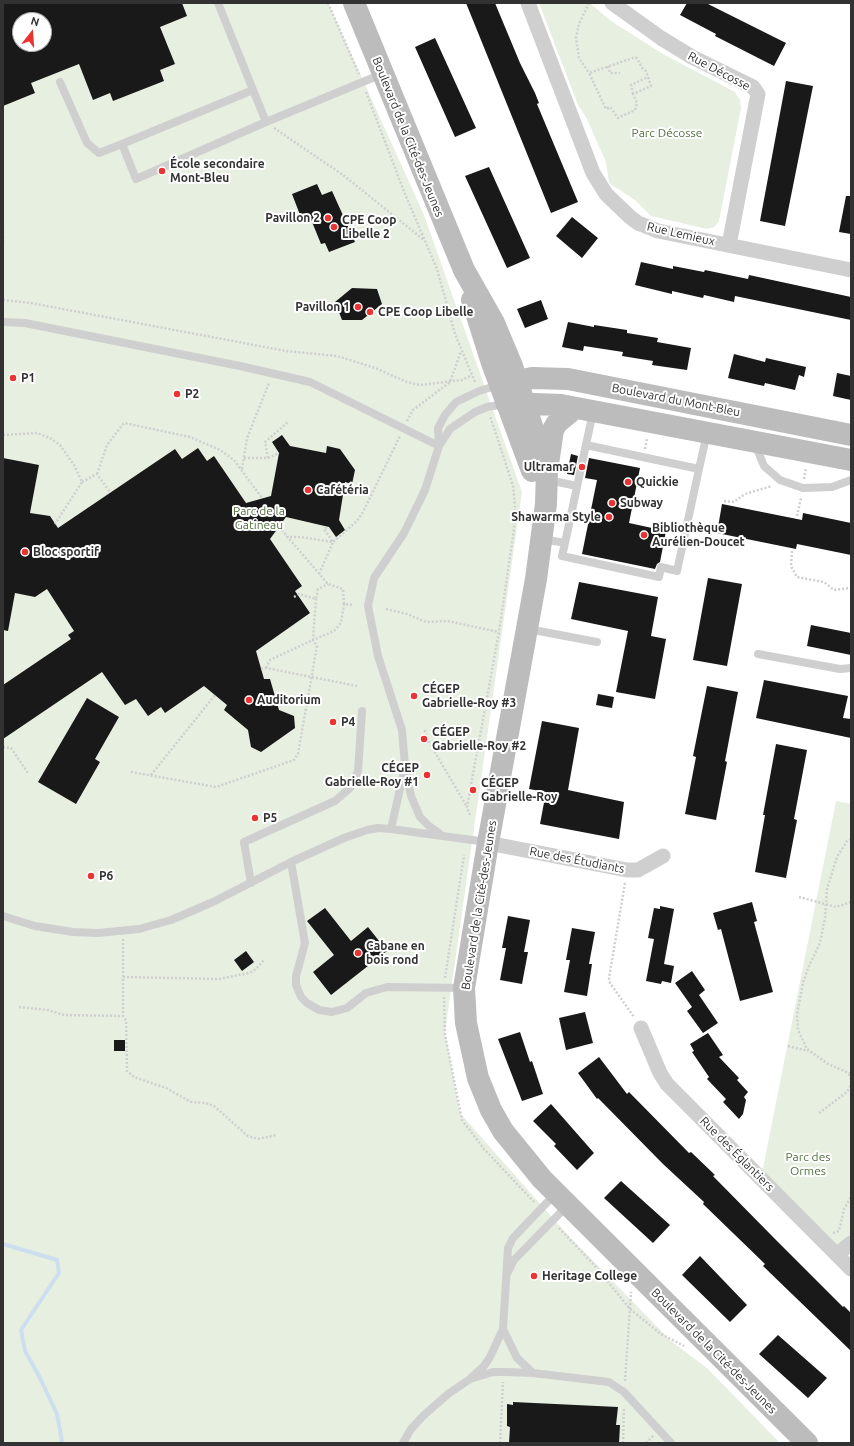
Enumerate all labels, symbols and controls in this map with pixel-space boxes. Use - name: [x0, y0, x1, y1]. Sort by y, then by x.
- north arrow: [12, 12, 52, 52]
- text: N: [30, 15, 41, 28]
- street label: Rue Décosse: [685, 49, 753, 93]
- street label: Boulevard de la Cité-des-Jeunes: [369, 55, 447, 219]
- park label: Parc Décosse: [632, 126, 702, 140]
- place label: École secondaire Mont-Bleu: [170, 157, 265, 185]
- marker: École secondaire Mont-Bleu: [157, 166, 167, 176]
- place label: Pavillon 2: [265, 211, 320, 225]
- marker: Pavillon 2: [323, 213, 333, 223]
- place label: CPE Coop Libelle 2: [342, 213, 396, 241]
- street label: Rue Lemieux: [646, 219, 716, 249]
- marker: CPE Coop Libelle 2: [329, 222, 339, 232]
- place label: Pavillon 1: [295, 300, 350, 314]
- marker: Pavillon 1: [353, 302, 363, 312]
- place label: CPE Coop Libelle: [378, 305, 474, 319]
- marker: CPE Coop Libelle: [365, 307, 375, 317]
- place label: P1: [21, 371, 35, 385]
- marker: P1: [8, 373, 18, 383]
- street label: Boulevard du Mont-Bleu: [611, 380, 741, 420]
- place label: P2: [185, 387, 199, 401]
- marker: P2: [172, 389, 182, 399]
- place label: Ultramar: [524, 460, 574, 474]
- marker: Ultramar: [577, 462, 587, 472]
- place label: Quickie: [636, 475, 679, 489]
- marker: Quickie: [623, 477, 633, 487]
- place label: Cafétéria: [316, 483, 369, 497]
- marker: Cafétéria: [303, 485, 313, 495]
- place label: Subway: [620, 496, 663, 510]
- marker: Subway: [607, 498, 617, 508]
- park label: Parc de la Gatineau: [233, 504, 285, 532]
- place label: Shawarma Style: [511, 510, 601, 524]
- marker: Shawarma Style: [604, 512, 614, 522]
- place label: Bibliothèque Aurélien-Doucet: [652, 521, 745, 549]
- marker: Bibliothèque Aurélien-Doucet: [639, 530, 649, 540]
- place label: Bloc sportif: [33, 545, 99, 559]
- marker: Bloc sportif: [20, 547, 30, 557]
- place label: CÉGEP Gabrielle-Roy #3: [422, 682, 516, 710]
- marker: CÉGEP Gabrielle-Roy #3: [409, 691, 419, 701]
- place label: Auditorium: [257, 693, 321, 707]
- marker: Auditorium: [244, 695, 254, 705]
- place label: P4: [341, 715, 355, 729]
- marker: P4: [328, 717, 338, 727]
- place label: CÉGEP Gabrielle-Roy #2: [432, 725, 526, 753]
- marker: CÉGEP Gabrielle-Roy #2: [419, 734, 429, 744]
- place label: CÉGEP Gabrielle-Roy #1: [325, 761, 419, 789]
- marker: CÉGEP Gabrielle-Roy #1: [422, 770, 432, 780]
- place label: CÉGEP Gabrielle-Roy: [481, 776, 557, 804]
- marker: CÉGEP Gabrielle-Roy: [468, 785, 478, 795]
- place label: P5: [263, 811, 277, 825]
- marker: P5: [250, 813, 260, 823]
- street label: Boulevard de la Cité-des-Jeunes: [458, 819, 500, 991]
- street label: Rue des Étudiants: [528, 844, 626, 876]
- place label: P6: [99, 869, 113, 883]
- marker: P6: [86, 871, 96, 881]
- place label: Cabane en bois rond: [366, 939, 425, 967]
- marker: Cabane en bois rond: [353, 948, 363, 958]
- street label: Rue des Églantiers: [697, 1114, 777, 1194]
- park label: Parc des Ormes: [786, 1150, 830, 1178]
- place label: Heritage College: [542, 1269, 637, 1283]
- marker: Heritage College: [529, 1271, 539, 1281]
- street label: Boulevard de la Cité-des-Jeunes: [648, 1285, 780, 1417]

